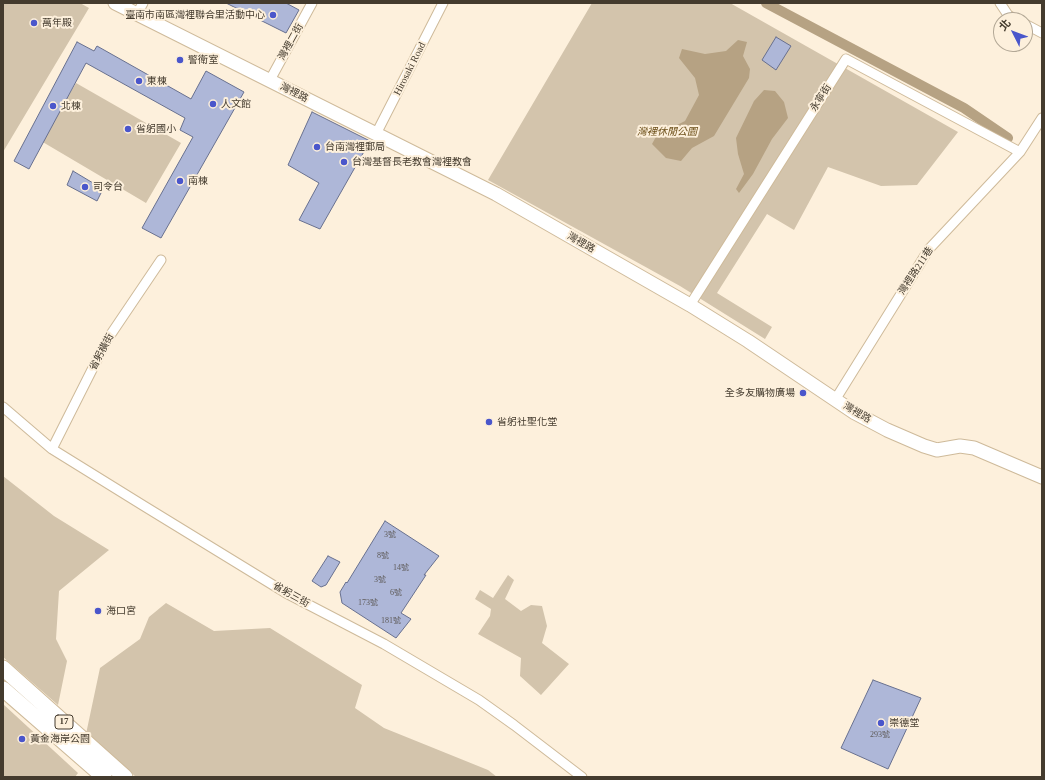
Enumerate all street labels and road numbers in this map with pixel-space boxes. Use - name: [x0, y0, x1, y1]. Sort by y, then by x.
- street label: 灣裡二街: [276, 22, 306, 62]
- street label: Hirosaki Road: [391, 40, 429, 98]
- street label: 灣裡路: [278, 81, 310, 105]
- street label: 永寧街: [808, 82, 834, 114]
- street label: 灣裡路: [565, 230, 597, 256]
- street label: 灣裡路211巷: [896, 245, 936, 297]
- street label: 省躬橫街: [87, 332, 117, 372]
- street label: 灣裡路: [841, 400, 873, 426]
- street label: 省躬三街: [271, 580, 311, 610]
- road number: 17: [55, 715, 73, 729]

